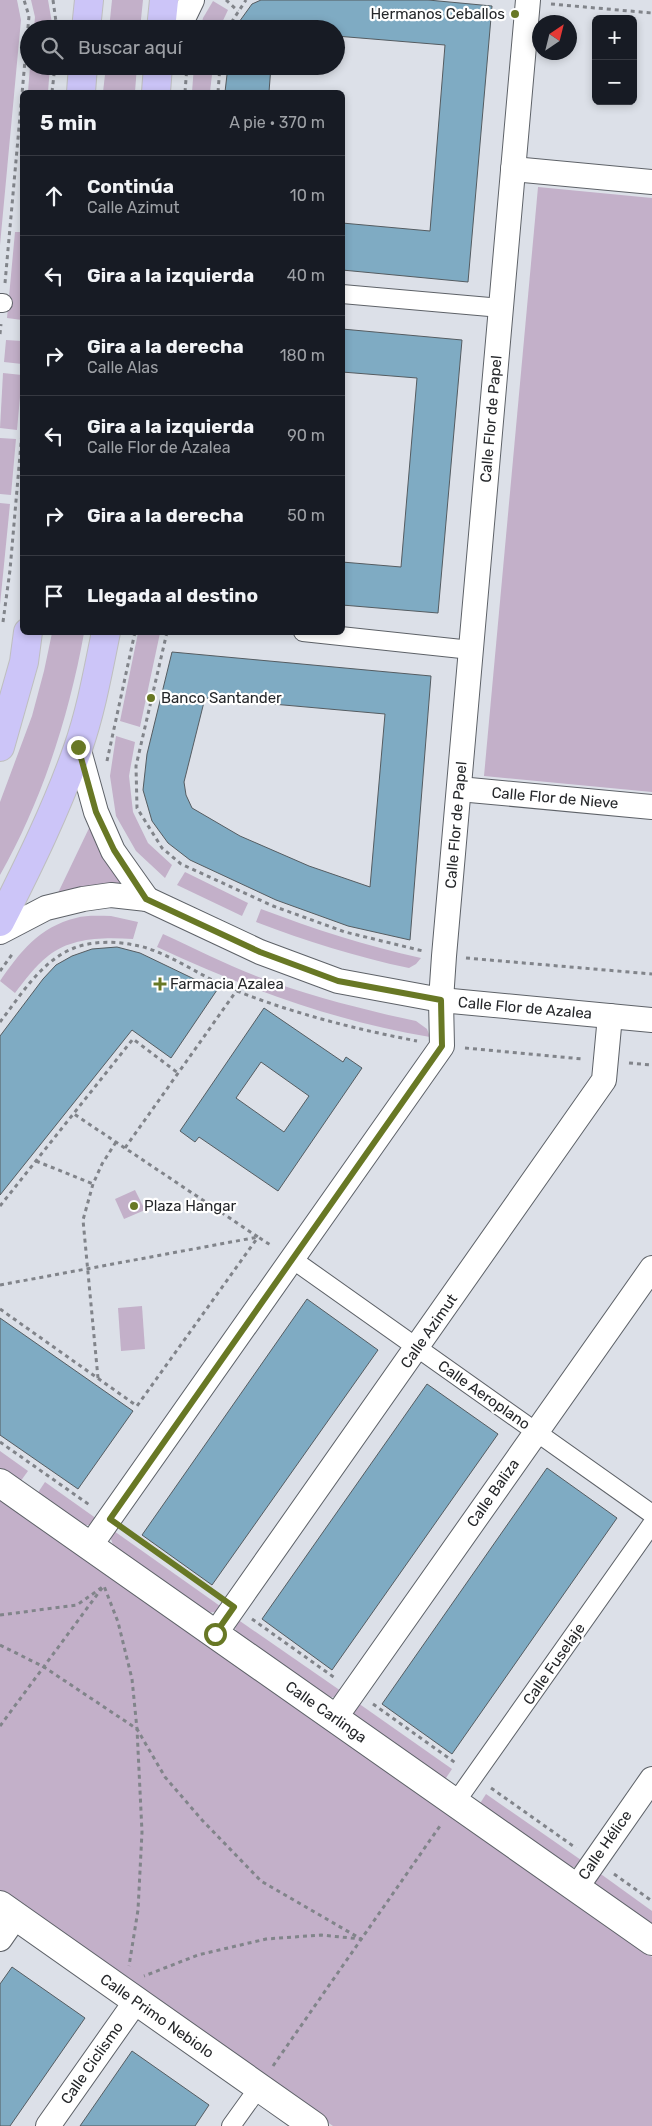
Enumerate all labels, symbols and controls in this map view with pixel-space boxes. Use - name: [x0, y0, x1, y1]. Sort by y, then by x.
- place label: Hermanos Ceballos: [370, 5, 505, 23]
- marker: Hermanos Ceballos: [509, 8, 521, 20]
- north arrow: [532, 15, 577, 60]
- map controls: [592, 15, 637, 105]
- button: +: [592, 15, 637, 60]
- search box: [20, 20, 345, 75]
- icon: search: [38, 34, 66, 62]
- text: Buscar aquí: [78, 36, 182, 59]
- button: −: [592, 60, 637, 105]
- text: 5 min: [40, 110, 97, 135]
- text: A pie · 370 m: [229, 113, 325, 132]
- text: Continúa: [87, 175, 174, 198]
- icon: ahead: [40, 182, 68, 210]
- text: 10 m: [290, 186, 325, 205]
- text: Calle Azimut: [87, 198, 180, 217]
- icon: left: [40, 262, 68, 290]
- text: Gira a la izquierda: [87, 264, 254, 287]
- text: 40 m: [287, 266, 325, 285]
- text: Gira a la derecha: [87, 335, 244, 358]
- icon: right: [40, 342, 68, 370]
- text: 180 m: [280, 346, 325, 365]
- street label: Calle Flor de Papel: [476, 355, 506, 483]
- text: Calle Alas: [87, 358, 158, 377]
- text: Gira a la izquierda: [87, 415, 254, 438]
- icon: left: [40, 422, 68, 450]
- text: 90 m: [287, 426, 325, 445]
- text: Calle Flor de Azalea: [87, 438, 231, 457]
- icon: right: [40, 502, 68, 530]
- text: Gira a la derecha: [87, 504, 244, 527]
- text: 50 m: [287, 506, 325, 525]
- icon: arrive: [40, 582, 68, 610]
- text: Llegada al destino: [87, 584, 258, 607]
- place label: Banco Santander: [161, 689, 282, 707]
- marker: Banco Santander: [145, 692, 157, 704]
- route end: [67, 736, 90, 759]
- street label: Calle Flor de Papel: [441, 761, 471, 889]
- street label: Calle Flor de Nieve: [491, 783, 619, 813]
- place label: Farmacia Azalea: [170, 975, 284, 993]
- marker: Farmacia Azalea: [154, 978, 166, 990]
- street label: Calle Flor de Azalea: [457, 993, 593, 1023]
- place label: Plaza Hangar: [144, 1197, 236, 1215]
- marker: Plaza Hangar: [128, 1200, 140, 1212]
- street label: Calle Azimut: [397, 1290, 461, 1372]
- street label: Calle Aeroplano: [434, 1357, 534, 1433]
- street label: Calle Baliza: [463, 1455, 523, 1531]
- street label: Calle Fuselaje: [519, 1620, 589, 1708]
- route start: [204, 1623, 227, 1646]
- street label: Calle Carlinga: [282, 1677, 370, 1747]
- street label: Calle Hélice: [574, 1807, 636, 1883]
- street label: Calle Primo Nebiolo: [97, 1970, 217, 2062]
- street label: Calle Ciclismo: [57, 2018, 127, 2108]

